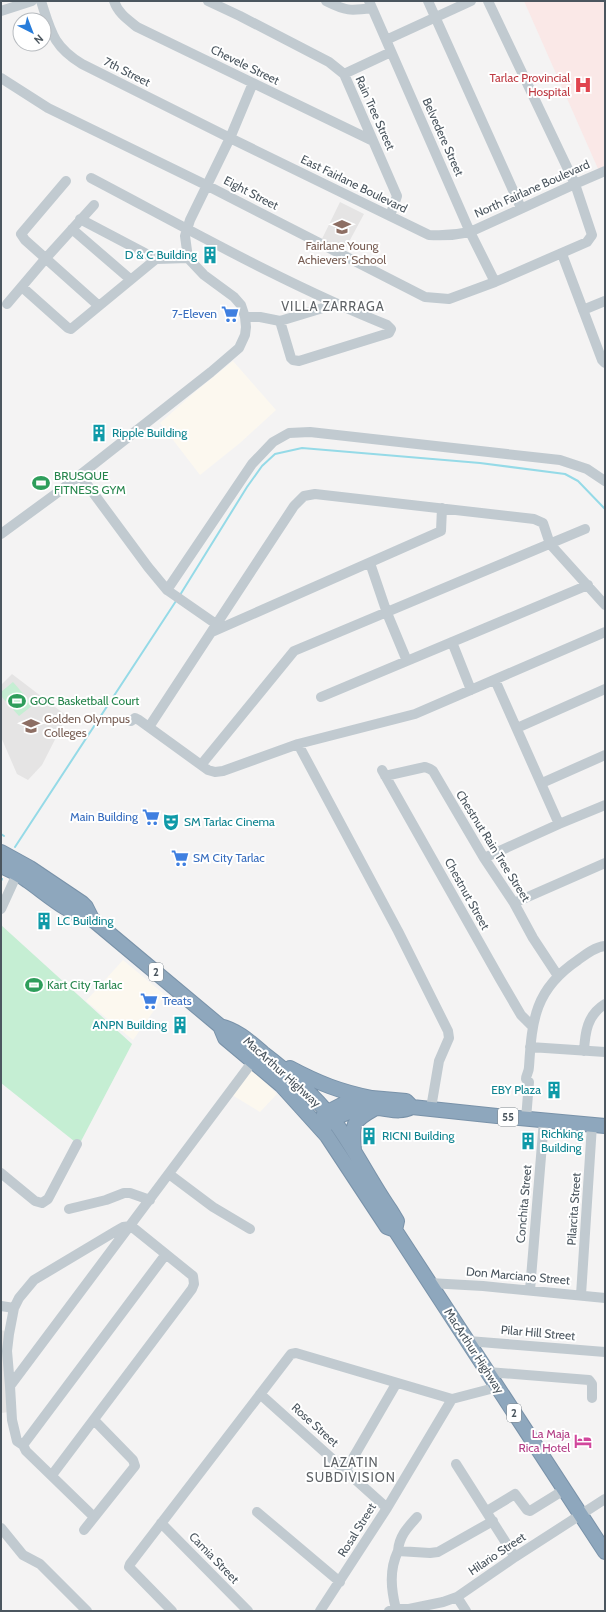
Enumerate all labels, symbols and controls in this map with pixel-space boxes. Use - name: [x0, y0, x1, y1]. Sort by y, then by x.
- north arrow: [12, 12, 52, 52]
- text: N: [31, 32, 46, 47]
- street label: Chevele Street: [209, 42, 282, 88]
- street label: 7th Street: [101, 53, 153, 90]
- place label: Tarlac Provincial Hospital: [489, 70, 570, 99]
- street label: Rain Tree Street: [352, 73, 399, 152]
- hospital icon: Tarlac Provincial Hospital: [573, 75, 593, 95]
- street label: Belvedere Street: [419, 95, 467, 178]
- street label: East Fairlane Boulevard: [298, 151, 410, 216]
- street label: North Fairlane Boulevard: [472, 156, 592, 221]
- street label: Eight Street: [221, 172, 281, 213]
- school or university icon: Fairlane Young Achievers' School: [332, 217, 352, 237]
- place label: Fairlane Young Achievers' School: [298, 238, 386, 267]
- building icon: D & C Building: [200, 245, 220, 265]
- place label: D & C Building: [125, 247, 198, 262]
- district label: VILLA ZARRAGA: [281, 298, 385, 314]
- supermarket icon: 7-Eleven: [220, 304, 240, 324]
- place label: 7-Eleven: [172, 306, 217, 321]
- building icon: Ripple Building: [89, 423, 109, 443]
- place label: Ripple Building: [112, 425, 188, 440]
- place label: BRUSQUE FITNESS GYM: [54, 468, 126, 497]
- sports icon: BRUSQUE FITNESS GYM: [31, 473, 51, 493]
- sports icon: GOC Basketball Court: [7, 691, 27, 711]
- place label: GOC Basketball Court: [30, 693, 139, 708]
- place label: Golden Olympus Colleges: [44, 711, 130, 740]
- school or university icon: Golden Olympus Colleges: [21, 716, 41, 736]
- street label: Chestnut Rain Tree Street: [453, 787, 534, 904]
- supermarket icon: Main Building: [141, 807, 161, 827]
- place label: Main Building: [70, 809, 139, 824]
- theatre icon: SM Tarlac Cinema: [161, 812, 181, 832]
- place label: SM Tarlac Cinema: [184, 814, 275, 829]
- supermarket icon: SM City Tarlac: [170, 848, 190, 868]
- place label: SM City Tarlac: [193, 850, 265, 865]
- street label: Chestnut Street: [442, 855, 493, 932]
- building icon: LC Building: [34, 911, 54, 931]
- place label: LC Building: [57, 913, 114, 928]
- road number: 2: [149, 963, 163, 981]
- sports icon: Kart City Tarlac: [24, 975, 44, 995]
- place label: Kart City Tarlac: [47, 977, 123, 992]
- supermarket icon: Treats: [139, 991, 159, 1011]
- place label: Treats: [162, 993, 192, 1008]
- building icon: ANPN Building: [170, 1015, 190, 1035]
- place label: ANPN Building: [93, 1017, 168, 1032]
- street label: MacArthur Highway: [241, 1033, 324, 1110]
- building icon: EBY Plaza: [544, 1080, 564, 1100]
- place label: EBY Plaza: [491, 1082, 541, 1097]
- road number: 55: [498, 1108, 518, 1126]
- building icon: RICNI Building: [359, 1126, 379, 1146]
- place label: Richking Building: [541, 1126, 584, 1155]
- place label: RICNI Building: [382, 1128, 456, 1143]
- building icon: Richking Building: [518, 1131, 538, 1151]
- street label: Conchita Street: [513, 1164, 534, 1244]
- street label: Pilarcita Street: [563, 1172, 584, 1246]
- street label: Don Marciano Street: [465, 1263, 571, 1288]
- street label: MacArthur Highway: [441, 1305, 508, 1396]
- street label: Pilar Hill Street: [500, 1322, 576, 1343]
- street label: Rose Street: [289, 1400, 342, 1450]
- road number: 2: [507, 1404, 521, 1422]
- place label: La Maja Rica Hotel: [519, 1426, 570, 1455]
- hotel icon: La Maja Rica Hotel: [573, 1431, 593, 1451]
- district label: LAZATIN SUBDIVISION: [306, 1454, 396, 1485]
- street label: Rosal Street: [334, 1500, 379, 1559]
- street label: Camia Street: [186, 1529, 243, 1586]
- street label: Hilario Street: [465, 1529, 528, 1578]

